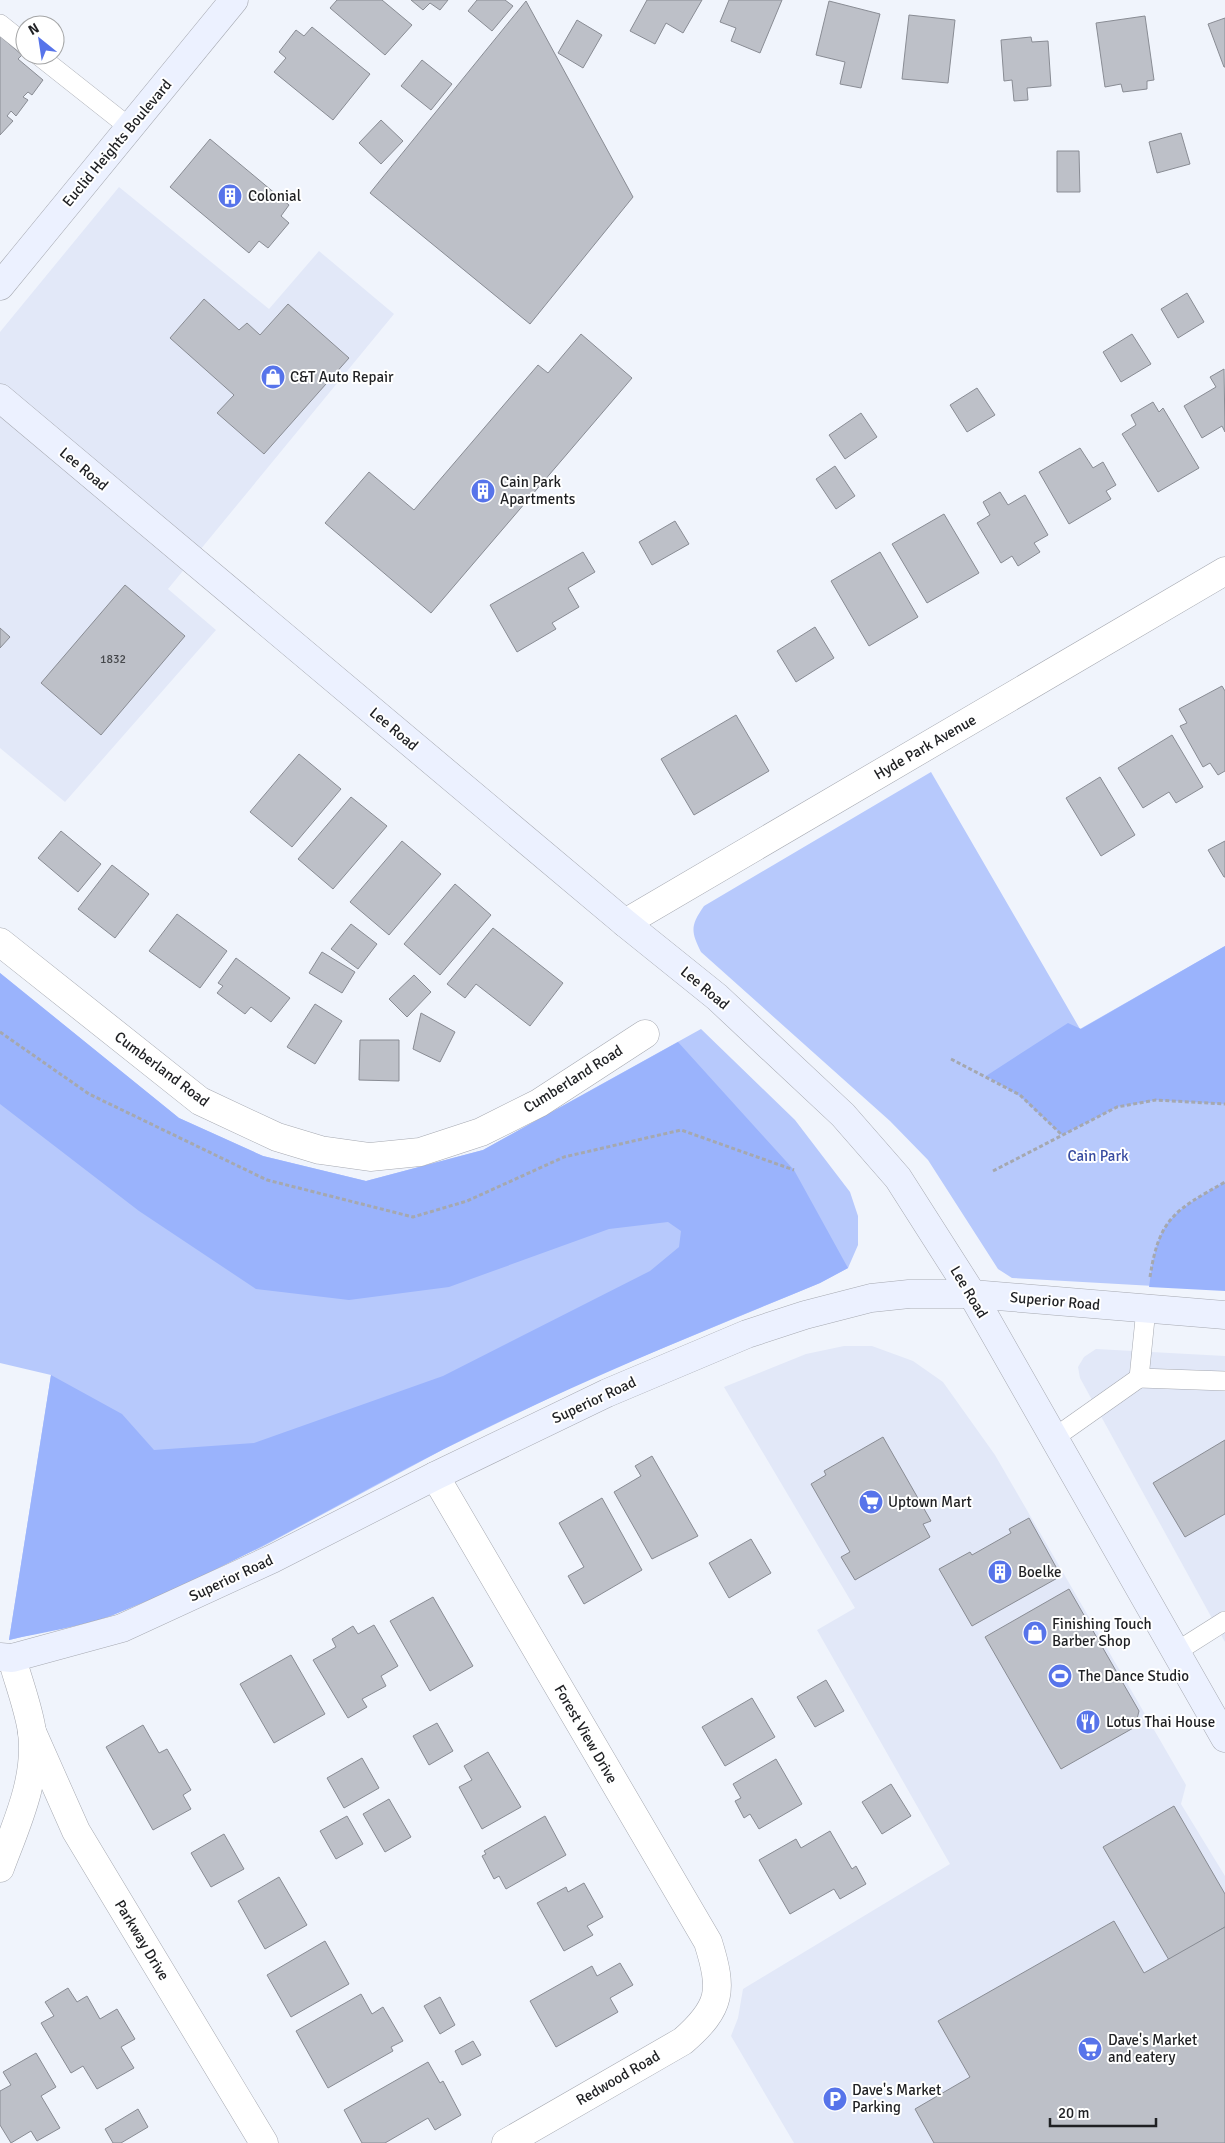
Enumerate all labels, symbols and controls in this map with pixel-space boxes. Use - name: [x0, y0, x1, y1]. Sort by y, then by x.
- north arrow: [15, 15, 65, 65]
- text: N: [25, 19, 42, 39]
- street label: Euclid Heights Boulevard: [59, 76, 176, 210]
- building icon: Colonial: [217, 183, 243, 209]
- place label: Colonial: [248, 187, 301, 205]
- shop icon: C&T Auto Repair: [260, 364, 286, 390]
- place label: C&T Auto Repair: [290, 368, 394, 386]
- street label: Lee Road: [56, 444, 112, 495]
- place label: Cain Park Apartments: [500, 473, 576, 508]
- building icon: Cain Park Apartments: [470, 478, 496, 504]
- house number: 1832: [100, 652, 126, 667]
- street label: Lee Road: [366, 704, 422, 755]
- street label: Hyde Park Avenue: [871, 710, 979, 784]
- street label: Lee Road: [677, 963, 733, 1014]
- street label: Cumberland Road: [111, 1028, 213, 1110]
- street label: Cumberland Road: [520, 1041, 626, 1117]
- park label: Cain Park: [1068, 1147, 1129, 1165]
- street label: Lee Road: [946, 1263, 992, 1321]
- street label: Superior Road: [1009, 1288, 1101, 1314]
- street label: Superior Road: [549, 1373, 639, 1427]
- supermarket icon: Uptown Mart: [858, 1489, 884, 1515]
- place label: Uptown Mart: [888, 1493, 972, 1511]
- street label: Superior Road: [186, 1551, 276, 1605]
- building icon: Boelke: [987, 1559, 1013, 1585]
- place label: Boelke: [1018, 1563, 1062, 1581]
- place label: Finishing Touch Barber Shop: [1052, 1615, 1152, 1650]
- shop icon: Finishing Touch Barber Shop: [1022, 1620, 1048, 1646]
- sports icon: The Dance Studio: [1047, 1663, 1073, 1689]
- place label: The Dance Studio: [1078, 1667, 1189, 1685]
- street label: Forest View Drive: [551, 1682, 621, 1786]
- restaurant icon: Lotus Thai House: [1075, 1709, 1101, 1735]
- place label: Lotus Thai House: [1106, 1713, 1215, 1731]
- street label: Parkway Drive: [111, 1896, 173, 1984]
- place label: Dave's Market and eatery: [1108, 2031, 1197, 2066]
- supermarket icon: Dave's Market and eatery: [1077, 2036, 1103, 2062]
- street label: Redwood Road: [573, 2047, 663, 2109]
- place label: Dave's Market Parking: [852, 2081, 941, 2116]
- parking icon: Dave's Market Parking: [822, 2086, 848, 2112]
- scale bar: [1050, 2096, 1156, 2128]
- text: 20 m: [1058, 2104, 1089, 2122]

